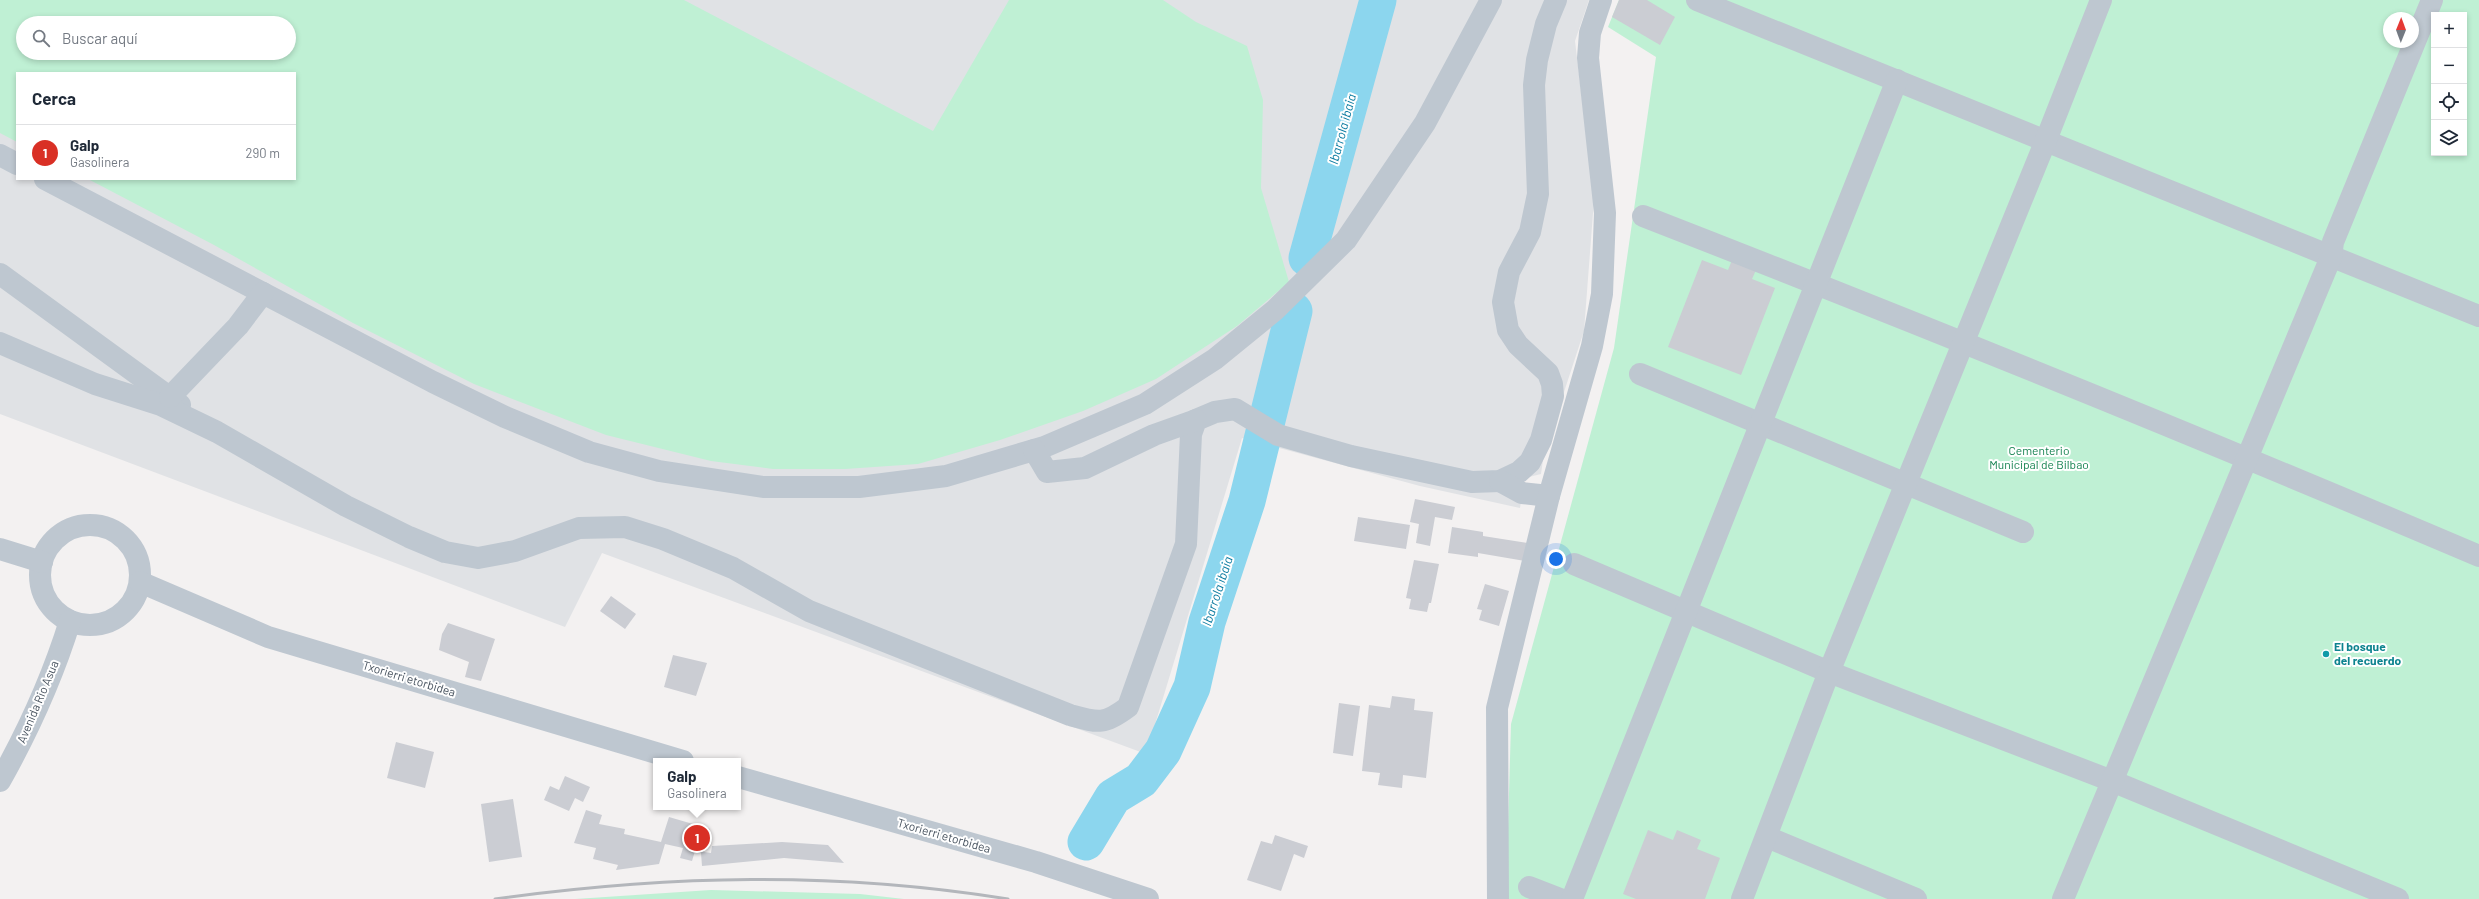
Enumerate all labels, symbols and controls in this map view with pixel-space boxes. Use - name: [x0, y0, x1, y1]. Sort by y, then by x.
- north arrow: [2383, 12, 2419, 48]
- map controls: [2431, 12, 2467, 156]
- button: +: [2431, 12, 2467, 48]
- search box: [16, 16, 296, 60]
- icon: search: [30, 27, 52, 49]
- text: Buscar aquí: [62, 29, 138, 47]
- button: −: [2431, 48, 2467, 84]
- button: locate: [2431, 84, 2467, 120]
- text: Cerca: [32, 88, 76, 108]
- water label: Ibarrola ibaia: [1325, 92, 1359, 166]
- button: layers: [2431, 120, 2467, 156]
- text: Galp: [70, 136, 99, 154]
- text: 1: [43, 145, 47, 161]
- text: 290 m: [246, 145, 280, 161]
- text: Gasolinera: [70, 154, 129, 170]
- park label: Cementerio Municipal de Bilbao: [1989, 443, 2089, 471]
- your location: [1546, 549, 1566, 569]
- water label: Ibarrola ibaia: [1198, 554, 1236, 628]
- place label: El bosque del recuerdo: [2334, 639, 2401, 667]
- marker: El bosque del recuerdo: [2321, 649, 2331, 659]
- street label: Txorierri etorbidea: [361, 657, 457, 699]
- street label: Avenida Rio Asua: [13, 658, 61, 745]
- popup: [653, 758, 741, 810]
- text: Galp: [667, 767, 697, 785]
- text: Gasolinera: [667, 785, 727, 801]
- street label: Txorierri etorbidea: [896, 815, 993, 855]
- pin: 1: [684, 823, 710, 853]

